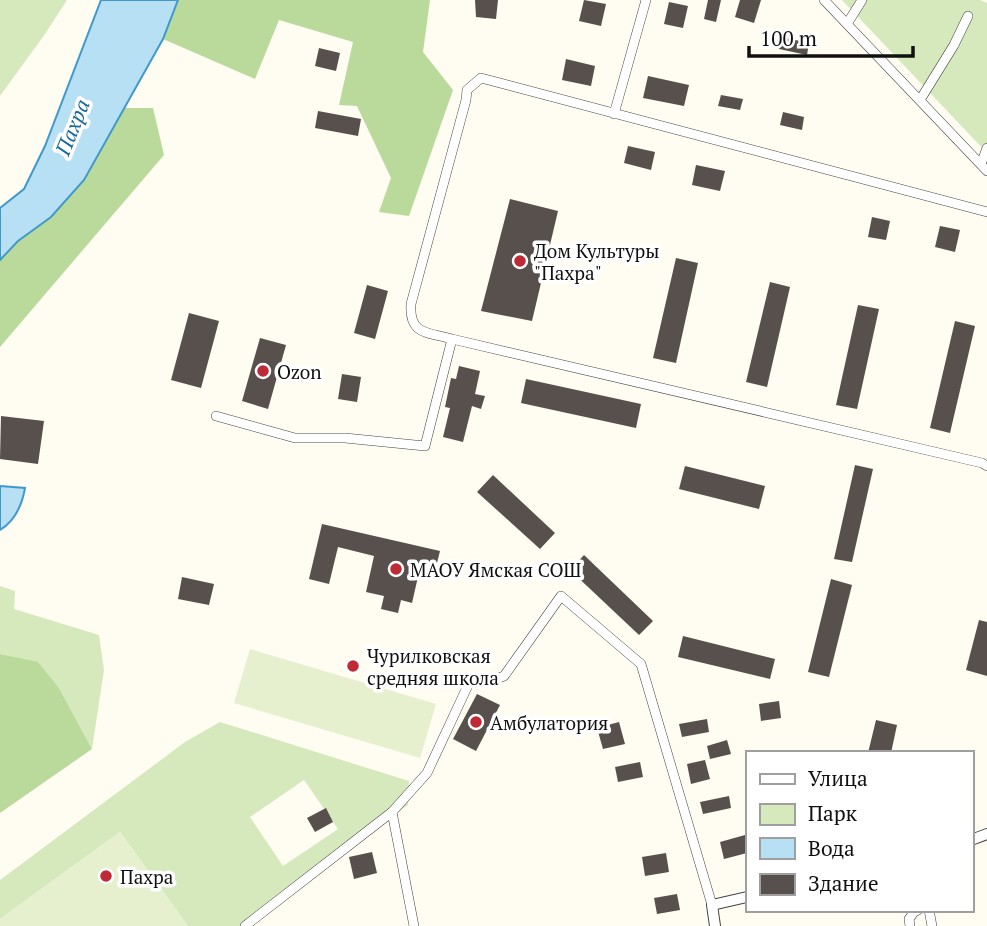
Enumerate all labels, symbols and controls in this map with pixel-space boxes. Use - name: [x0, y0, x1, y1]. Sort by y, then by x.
- scale bar: [749, 14, 914, 58]
- text: 100 m: [760, 24, 817, 52]
- water label: Пахра: [48, 95, 96, 160]
- place label: Дом Культуры "Пахра": [534, 238, 659, 285]
- marker: Дом Культуры "Пахра": [512, 253, 528, 269]
- place label: Ozon: [277, 359, 322, 384]
- marker: Ozon: [255, 363, 271, 379]
- place label: МАОУ Ямская СОШ: [410, 557, 582, 582]
- marker: МАОУ Ямская СОШ: [388, 561, 404, 577]
- place label: Чурилковская средняя школа: [367, 643, 499, 690]
- marker: Чурилковская средняя школа: [345, 658, 361, 674]
- place label: Амбулатория: [490, 710, 608, 735]
- marker: Амбулатория: [468, 714, 484, 730]
- legend: [746, 751, 973, 912]
- text: Улица: [808, 764, 868, 792]
- text: Парк: [808, 799, 858, 827]
- text: Вода: [808, 834, 855, 862]
- place label: Пахра: [120, 864, 174, 889]
- marker: Пахра: [98, 868, 114, 884]
- text: Здание: [808, 869, 879, 897]

